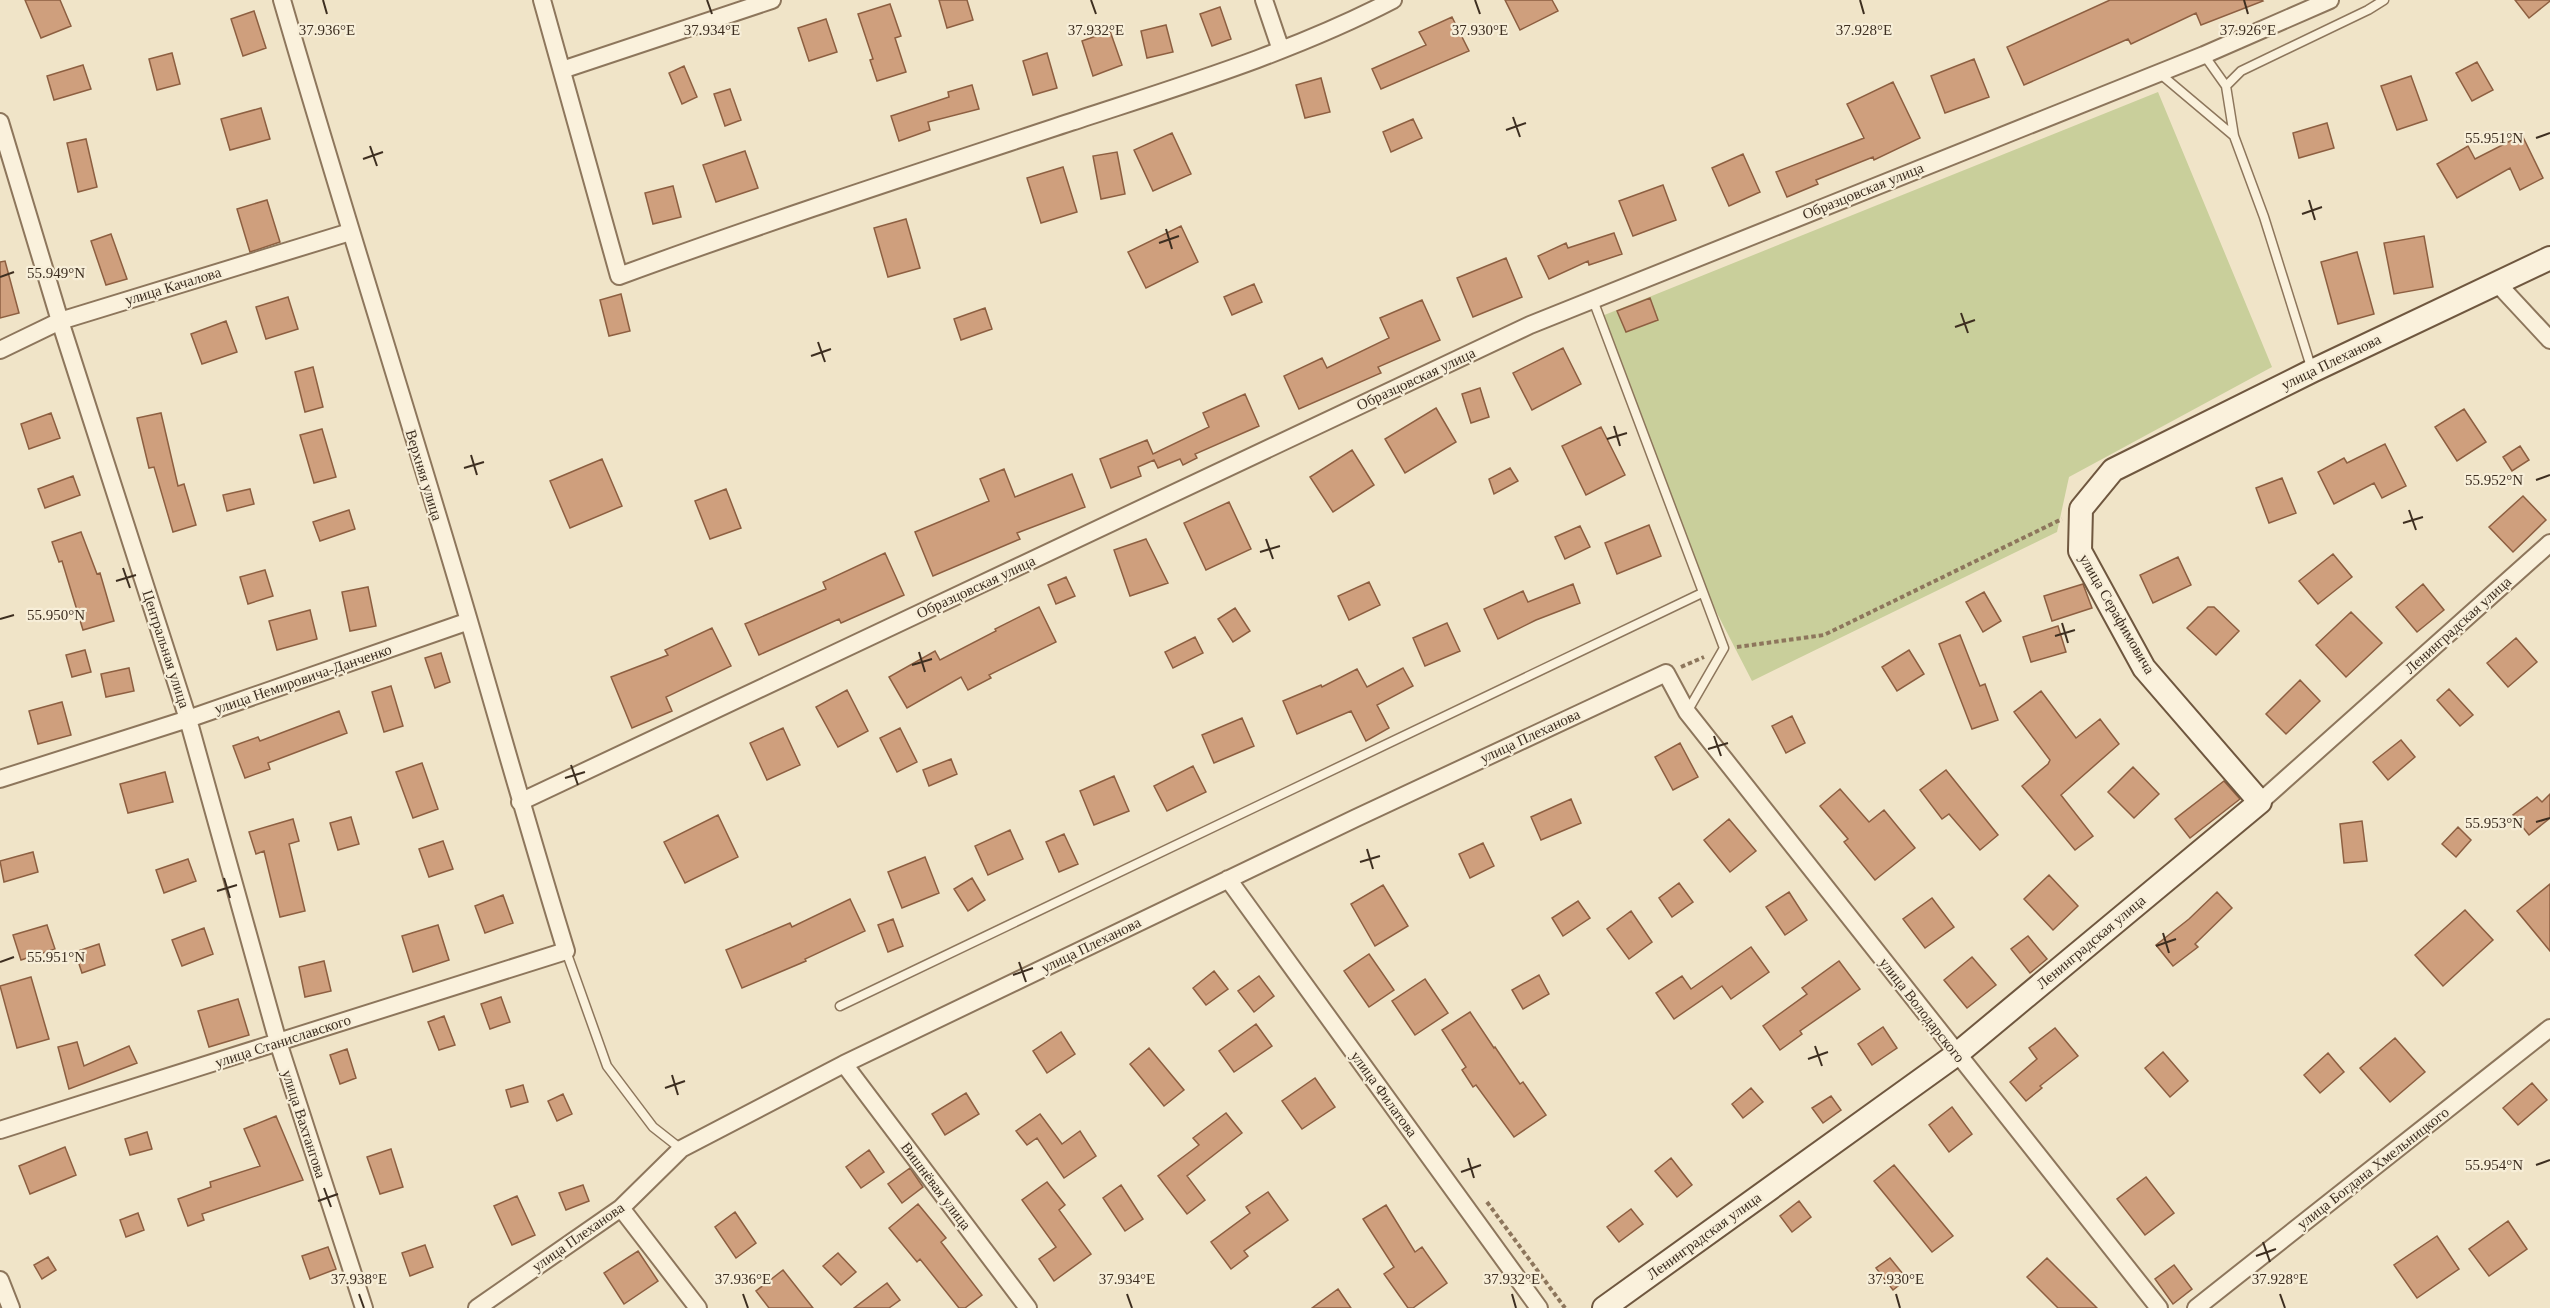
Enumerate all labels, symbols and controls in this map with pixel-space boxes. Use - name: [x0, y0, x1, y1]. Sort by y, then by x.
- text: 37.936°E: [299, 22, 355, 38]
- text: 37.934°E: [684, 22, 740, 38]
- text: 37.932°E: [1068, 22, 1124, 38]
- text: 37.930°E: [1452, 22, 1508, 38]
- text: 37.928°E: [1836, 22, 1892, 38]
- text: 37.926°E: [2220, 22, 2276, 38]
- text: 55.951°N: [2465, 130, 2523, 146]
- street label: Образцовская улица: [1800, 159, 1926, 223]
- street label: улица Качалова: [123, 264, 223, 308]
- text: 55.949°N: [27, 265, 85, 281]
- street label: улица Плеханова: [2279, 331, 2384, 393]
- street label: Образцовская улица: [1354, 344, 1478, 414]
- street label: Верхняя улица: [403, 428, 446, 523]
- text: 55.952°N: [2465, 472, 2523, 488]
- street label: улица Серафимовича: [2076, 551, 2158, 677]
- street label: Образцовская улица: [914, 552, 1038, 622]
- street label: Ленинградская улица: [2402, 573, 2514, 677]
- street label: Центральная улица: [139, 588, 193, 710]
- text: 55.950°N: [27, 607, 85, 623]
- street label: улица Немировича-Данченко: [212, 641, 394, 717]
- street label: улица Плеханова: [1477, 706, 1583, 766]
- text: 55.953°N: [2465, 815, 2523, 831]
- street label: Ленинградская улица: [2033, 892, 2149, 992]
- street label: улица Плеханова: [1039, 914, 1144, 976]
- text: 55.951°N: [27, 949, 85, 965]
- street label: улица Володарского: [1876, 954, 1968, 1066]
- street label: улица Станиславского: [213, 1011, 353, 1071]
- street label: улица Филатова: [1348, 1048, 1421, 1140]
- street label: улица Вахтангова: [279, 1068, 329, 1180]
- street label: улица Богдана Хмельницкого: [2294, 1104, 2452, 1232]
- street label: Вишнёвая улица: [898, 1139, 974, 1233]
- text: 55.954°N: [2465, 1157, 2523, 1173]
- street label: Ленинградская улица: [1644, 1189, 1764, 1283]
- street label: улица Плеханова: [529, 1199, 627, 1275]
- text: 37.938°E: [331, 1271, 387, 1287]
- text: 37.936°E: [715, 1271, 771, 1287]
- text: 37.934°E: [1099, 1271, 1155, 1287]
- text: 37.932°E: [1484, 1271, 1540, 1287]
- text: 37.930°E: [1868, 1271, 1924, 1287]
- text: 37.928°E: [2252, 1271, 2308, 1287]

